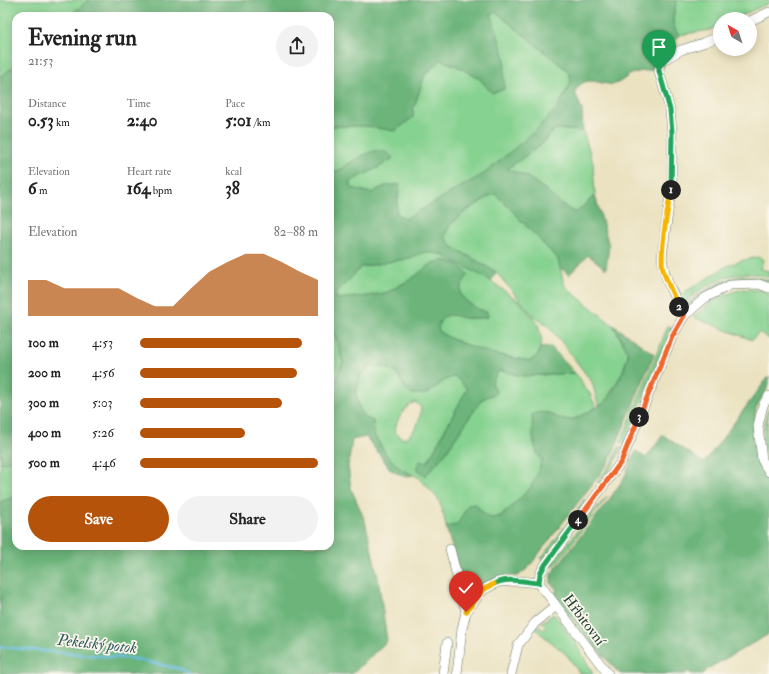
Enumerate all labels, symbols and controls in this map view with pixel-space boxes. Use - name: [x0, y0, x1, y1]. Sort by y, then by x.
- north arrow: [713, 12, 757, 56]
- map controls: [713, 12, 757, 56]
- text: Evening run: [28, 24, 137, 52]
- button: share: [276, 25, 318, 67]
- pin: [642, 30, 676, 71]
- icon: arrive: [648, 36, 670, 58]
- text: 21:53: [28, 53, 53, 69]
- text: Distance: [28, 97, 66, 110]
- text: Time: [127, 97, 151, 110]
- text: Pace: [225, 97, 245, 110]
- text: 0.53: [28, 110, 54, 131]
- text: 2:40: [127, 110, 157, 131]
- text: 5:01: [225, 110, 252, 131]
- text: km: [54, 116, 70, 129]
- text: /km: [252, 116, 271, 129]
- text: Elevation: [28, 165, 70, 178]
- text: Heart rate: [127, 165, 171, 178]
- text: kcal: [225, 165, 242, 178]
- text: 6: [28, 178, 37, 199]
- text: 164: [127, 178, 150, 199]
- text: 38: [225, 178, 240, 199]
- pin: 1: [661, 180, 681, 200]
- text: 1: [669, 183, 673, 196]
- text: m: [37, 184, 47, 197]
- text: bpm: [150, 184, 172, 197]
- text: Elevation: [28, 224, 78, 240]
- text: 82–88 m: [274, 224, 318, 240]
- pin: 2: [669, 297, 689, 317]
- text: 2: [676, 300, 682, 313]
- text: 100 m: [28, 335, 59, 351]
- text: 4:53: [92, 335, 113, 351]
- text: 200 m: [28, 365, 61, 381]
- text: 4:56: [92, 365, 114, 381]
- text: 300 m: [28, 395, 59, 411]
- text: 5:03: [92, 395, 113, 411]
- pin: 3: [629, 407, 649, 427]
- text: 3: [637, 410, 641, 423]
- text: 400 m: [28, 425, 61, 441]
- text: 5:26: [92, 425, 114, 441]
- text: 500 m: [28, 455, 60, 471]
- text: 4:46: [92, 455, 116, 471]
- button: Save: [28, 496, 169, 542]
- button: Share: [177, 496, 318, 542]
- pin: 4: [568, 510, 588, 530]
- text: 4: [575, 513, 581, 526]
- pin: [449, 571, 483, 612]
- icon: check: [455, 577, 477, 599]
- street label: Hřbitovní: [559, 591, 610, 650]
- water label: Pekelský potok: [55, 630, 138, 658]

